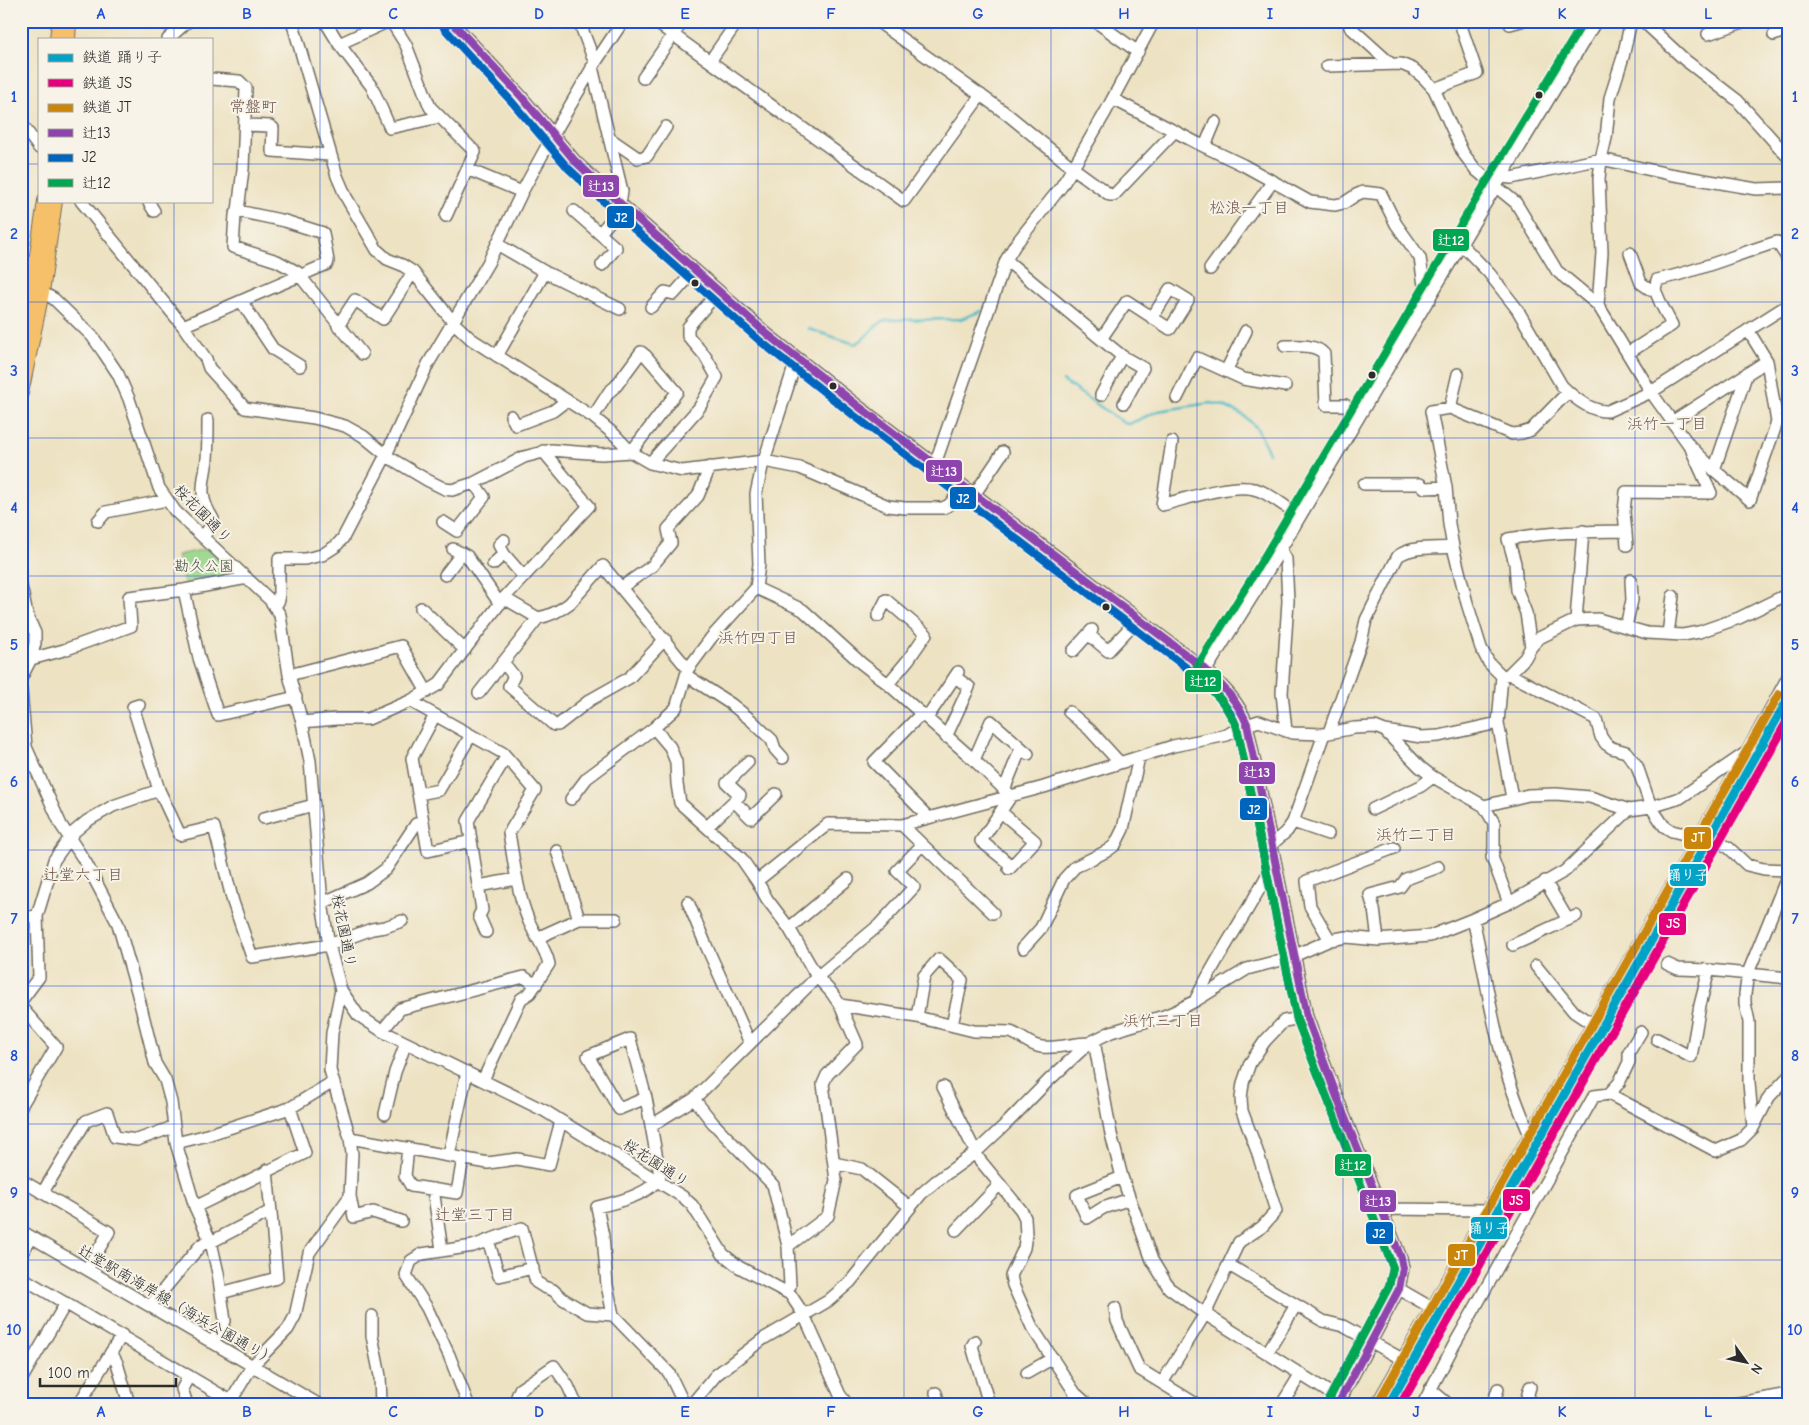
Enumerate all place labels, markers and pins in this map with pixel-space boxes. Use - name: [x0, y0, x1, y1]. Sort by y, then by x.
- unlabelled marker: [1534, 90, 1544, 100]
- unlabelled marker: [690, 278, 700, 288]
- unlabelled marker: [1367, 370, 1377, 380]
- unlabelled marker: [828, 381, 838, 391]
- unlabelled marker: [1101, 602, 1111, 612]

